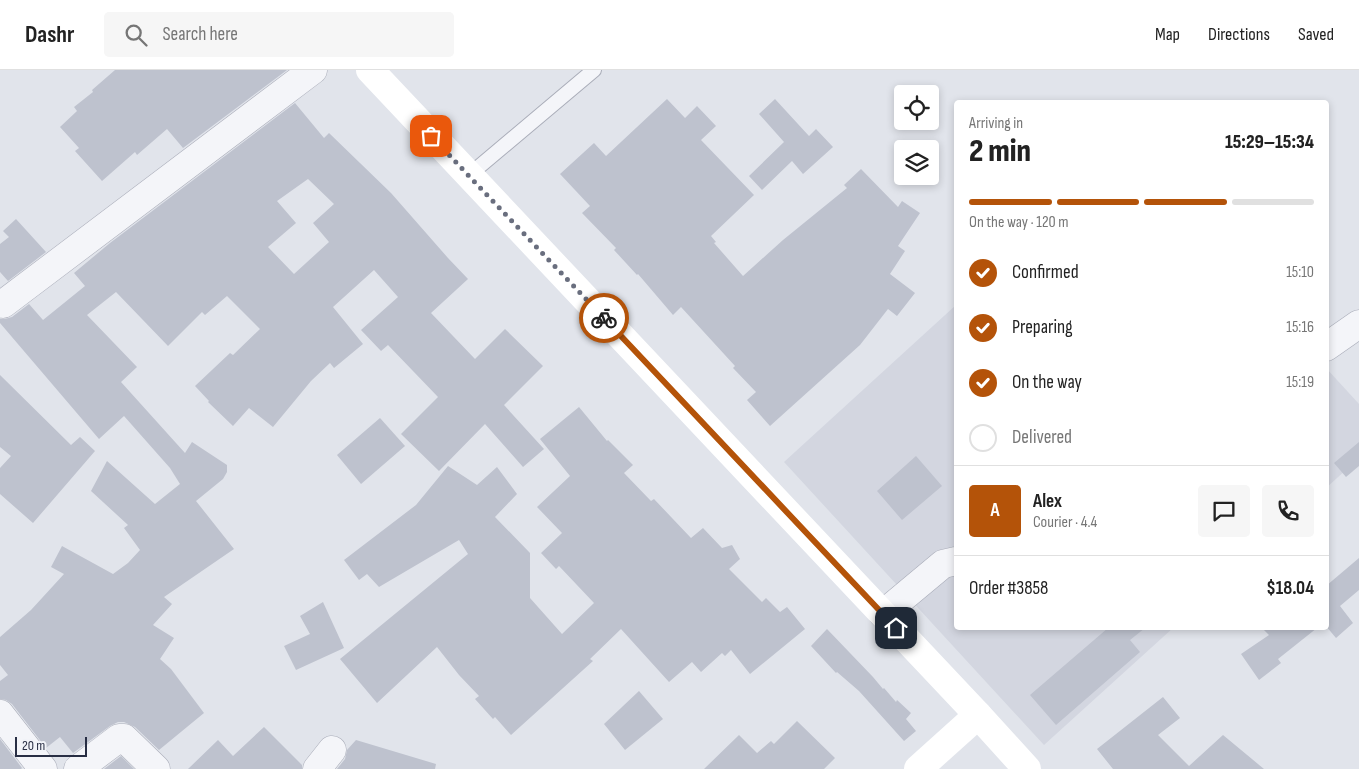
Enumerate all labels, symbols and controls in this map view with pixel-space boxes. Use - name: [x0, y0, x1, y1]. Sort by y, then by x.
- search box: [104, 12, 454, 57]
- text: Dashr: [25, 20, 74, 49]
- icon: search: [122, 21, 150, 49]
- text: Search here: [162, 23, 238, 46]
- text: Map: [1155, 24, 1180, 45]
- text: Directions: [1208, 24, 1270, 45]
- text: Saved: [1298, 24, 1334, 45]
- map controls: [894, 85, 939, 185]
- button: locate: [894, 85, 939, 130]
- text: Arriving in: [969, 114, 1023, 133]
- pin: [410, 115, 452, 157]
- icon: bag: [417, 122, 445, 150]
- text: 15:29–15:34: [1225, 131, 1314, 154]
- text: 2 min: [969, 132, 1031, 171]
- button: layers: [894, 140, 939, 185]
- text: On the way · 120 m: [969, 213, 1068, 232]
- icon: check: [969, 259, 997, 287]
- text: Confirmed: [1012, 261, 1079, 284]
- text: 15:10: [1286, 263, 1314, 282]
- courier: [579, 293, 629, 343]
- icon: bike: [590, 304, 618, 332]
- icon: check: [969, 314, 997, 342]
- text: Preparing: [1012, 316, 1073, 339]
- text: 15:16: [1286, 318, 1314, 337]
- icon: check: [969, 369, 997, 397]
- text: On the way: [1012, 371, 1082, 394]
- text: 15:19: [1286, 373, 1314, 392]
- text: Delivered: [1012, 426, 1072, 449]
- button: chat: [1198, 485, 1250, 537]
- button: phone: [1262, 485, 1314, 537]
- text: Alex: [1033, 490, 1062, 513]
- text: A: [990, 499, 1000, 522]
- text: Courier · 4.4: [1033, 513, 1097, 532]
- text: Order #3858: [969, 577, 1048, 600]
- text: $18.04: [1266, 577, 1314, 600]
- pin: [875, 607, 917, 649]
- icon: home: [882, 614, 910, 642]
- scale bar: [15, 734, 88, 757]
- text: 20 m: [22, 737, 45, 754]

